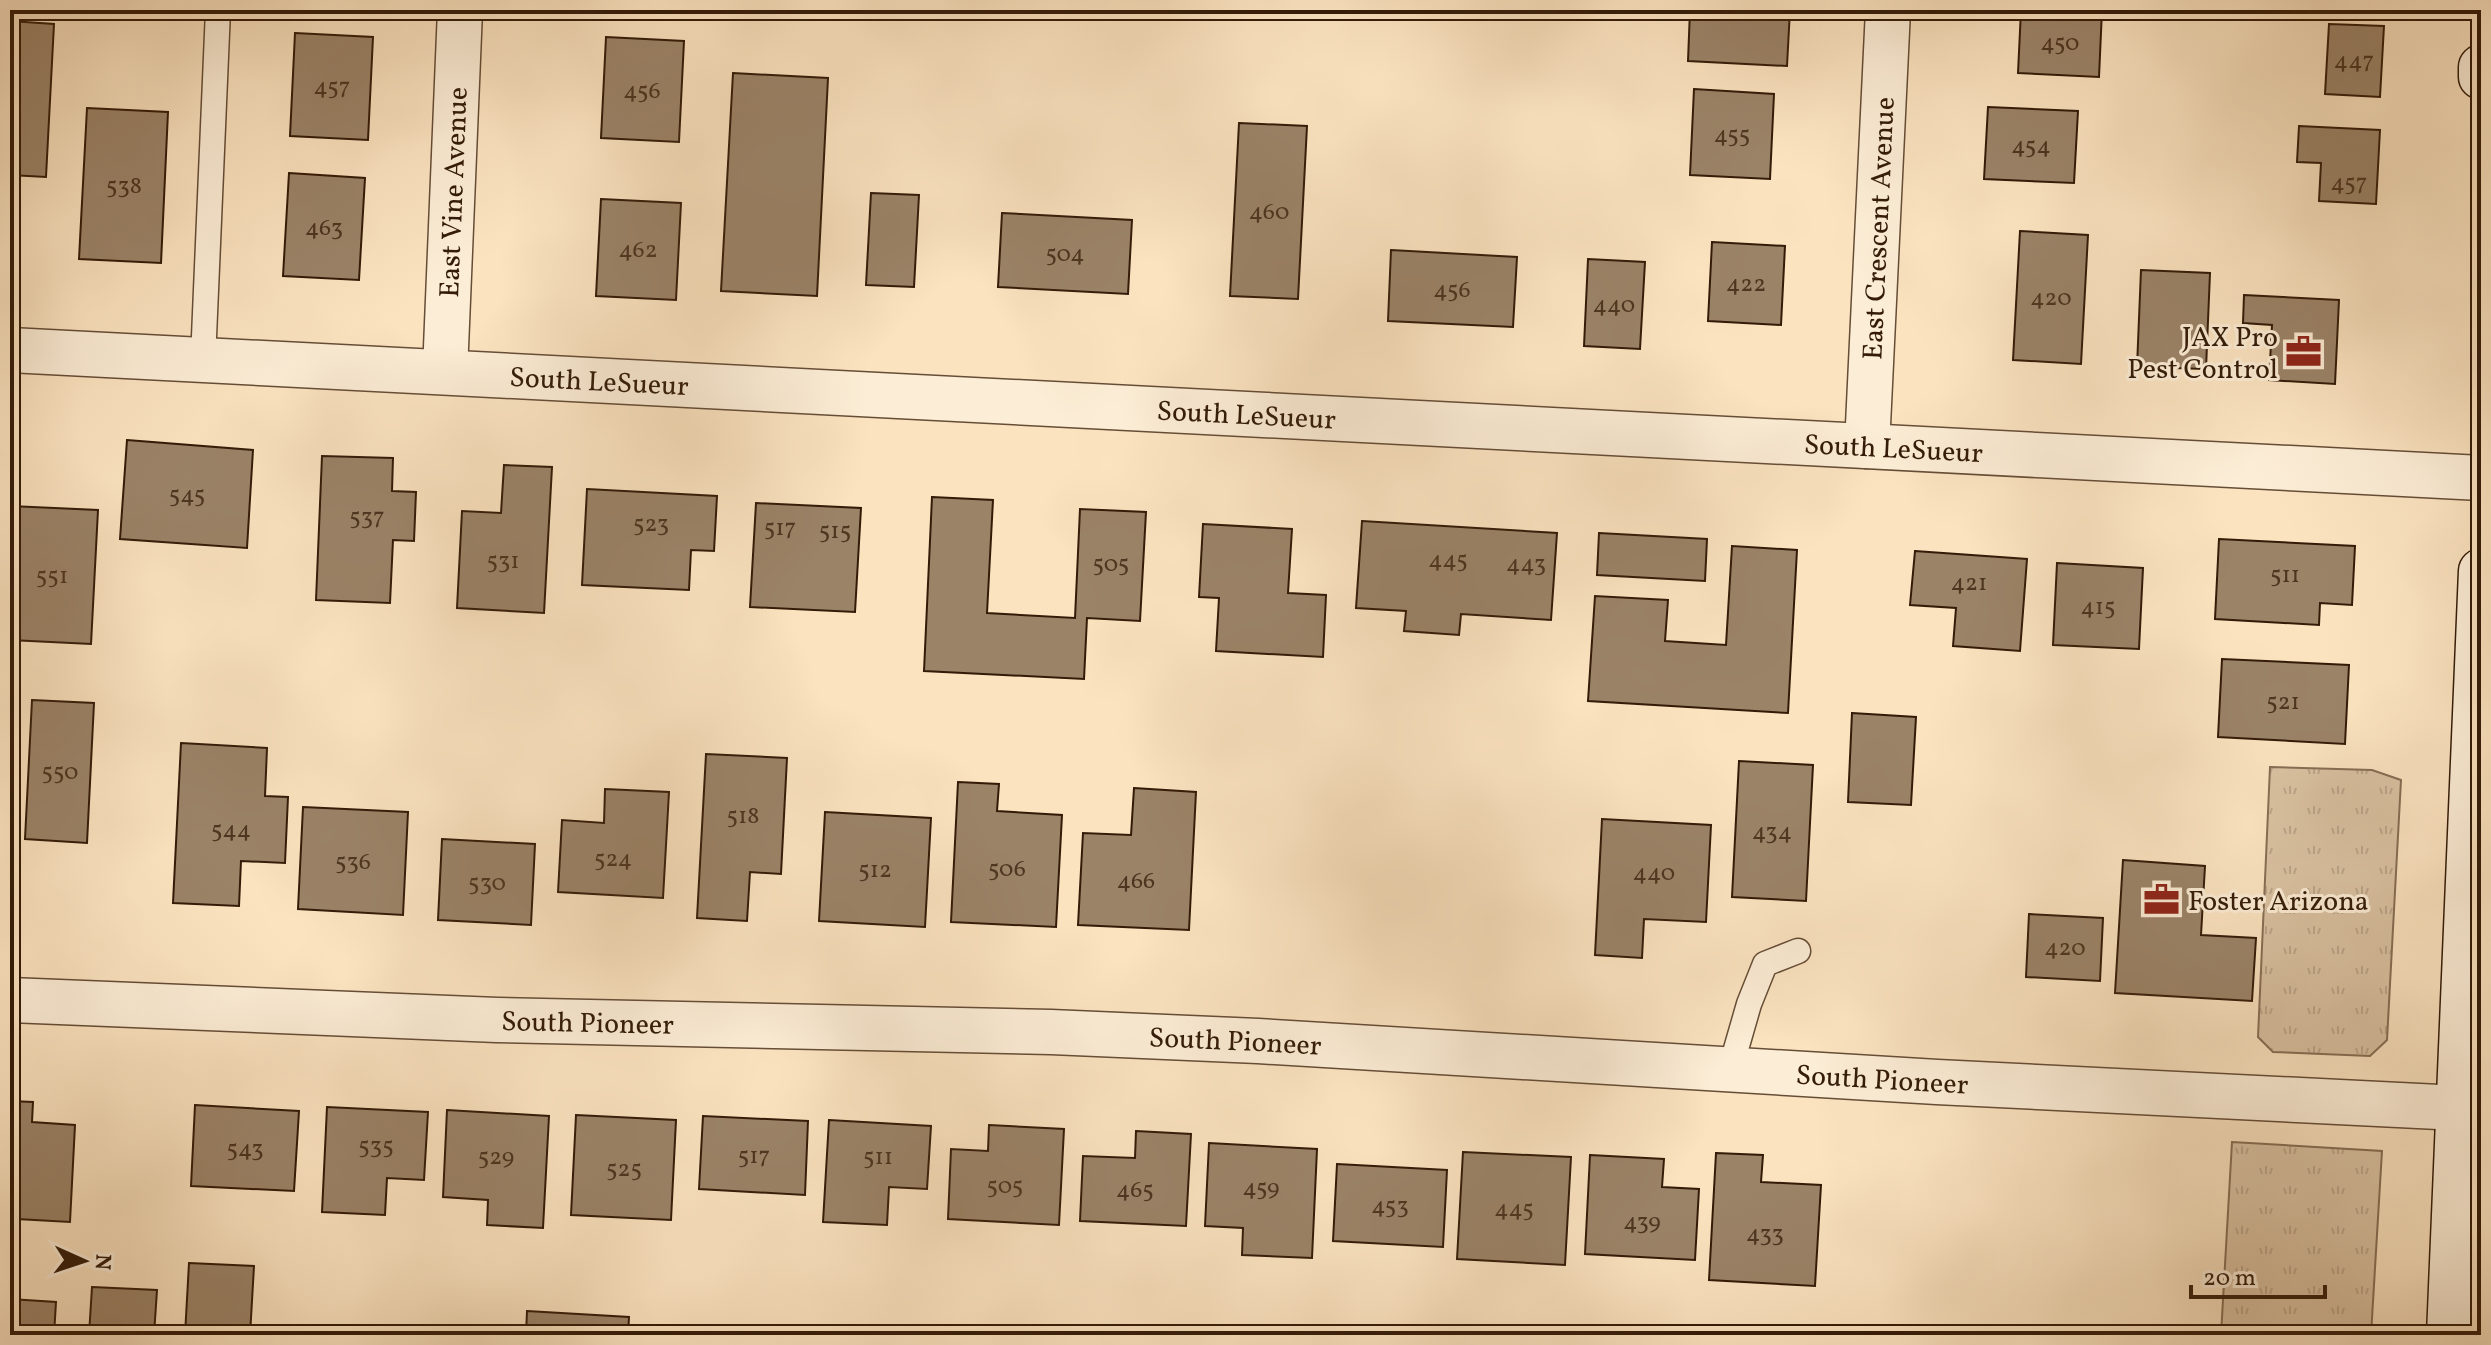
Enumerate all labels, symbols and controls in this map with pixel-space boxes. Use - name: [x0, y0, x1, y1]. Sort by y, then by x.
- house number: 450: [2040, 27, 2080, 61]
- house number: 447: [2334, 45, 2374, 79]
- house number: 457: [314, 71, 350, 105]
- house number: 456: [623, 75, 661, 109]
- street label: East Vine Avenue: [431, 86, 479, 298]
- street label: East Crescent Avenue: [1854, 96, 1906, 361]
- house number: 455: [1714, 119, 1750, 153]
- house number: 454: [2011, 130, 2051, 164]
- house number: 457: [2331, 167, 2367, 201]
- house number: 538: [106, 170, 142, 204]
- house number: 460: [1249, 196, 1289, 230]
- house number: 463: [305, 212, 343, 246]
- house number: 462: [618, 234, 658, 268]
- house number: 504: [1045, 238, 1085, 272]
- house number: 422: [1726, 268, 1766, 302]
- house number: 456: [1433, 274, 1471, 308]
- house number: 420: [2030, 282, 2072, 316]
- house number: 440: [1593, 289, 1635, 323]
- place label: JAX Pro Pest Control: [2127, 319, 2278, 390]
- office icon: JAX Pro Pest Control: [2285, 333, 2323, 371]
- street label: South LeSueur: [509, 359, 690, 407]
- street label: South LeSueur: [1156, 392, 1337, 441]
- street label: South LeSueur: [1803, 426, 1984, 474]
- house number: 545: [169, 479, 205, 513]
- house number: 537: [349, 501, 385, 535]
- house number: 523: [633, 508, 669, 542]
- house number: 517: [764, 512, 796, 546]
- house number: 515: [819, 515, 851, 549]
- house number: 445: [1428, 544, 1468, 578]
- house number: 531: [486, 545, 520, 579]
- house number: 505: [1093, 548, 1129, 582]
- house number: 443: [1506, 548, 1546, 582]
- house number: 511: [2270, 559, 2300, 593]
- house number: 551: [36, 560, 68, 594]
- house number: 421: [1951, 567, 1987, 601]
- house number: 415: [2080, 591, 2116, 625]
- house number: 521: [2266, 686, 2300, 720]
- house number: 550: [41, 756, 79, 790]
- house number: 518: [726, 800, 760, 834]
- house number: 544: [211, 814, 251, 848]
- house number: 434: [1752, 816, 1792, 850]
- house number: 524: [594, 843, 632, 877]
- house number: 536: [335, 846, 371, 880]
- house number: 506: [988, 853, 1026, 887]
- house number: 512: [858, 854, 892, 888]
- house number: 440: [1633, 857, 1675, 891]
- house number: 466: [1117, 865, 1155, 899]
- house number: 530: [468, 867, 506, 901]
- office icon: Foster Arizona: [2143, 881, 2181, 919]
- place label: Foster Arizona: [2188, 883, 2369, 922]
- house number: 420: [2044, 932, 2086, 966]
- street label: South Pioneer: [501, 1003, 675, 1046]
- street label: South Pioneer: [1148, 1019, 1323, 1067]
- street label: South Pioneer: [1794, 1057, 1970, 1106]
- house number: 535: [358, 1130, 394, 1164]
- house number: 543: [226, 1133, 264, 1167]
- house number: 517: [738, 1140, 770, 1174]
- house number: 529: [478, 1141, 514, 1175]
- house number: 511: [863, 1141, 893, 1175]
- house number: 525: [606, 1153, 642, 1187]
- house number: 505: [987, 1170, 1023, 1204]
- house number: 459: [1242, 1172, 1280, 1206]
- house number: 465: [1116, 1174, 1154, 1208]
- house number: 453: [1371, 1190, 1409, 1224]
- house number: 445: [1494, 1193, 1534, 1227]
- house number: 439: [1623, 1206, 1661, 1240]
- house number: 433: [1746, 1218, 1784, 1252]
- north arrow: [44, 1221, 124, 1301]
- scale bar: [2191, 1249, 2325, 1299]
- text: N: [86, 1253, 117, 1271]
- text: 20 m: [2203, 1262, 2256, 1296]

